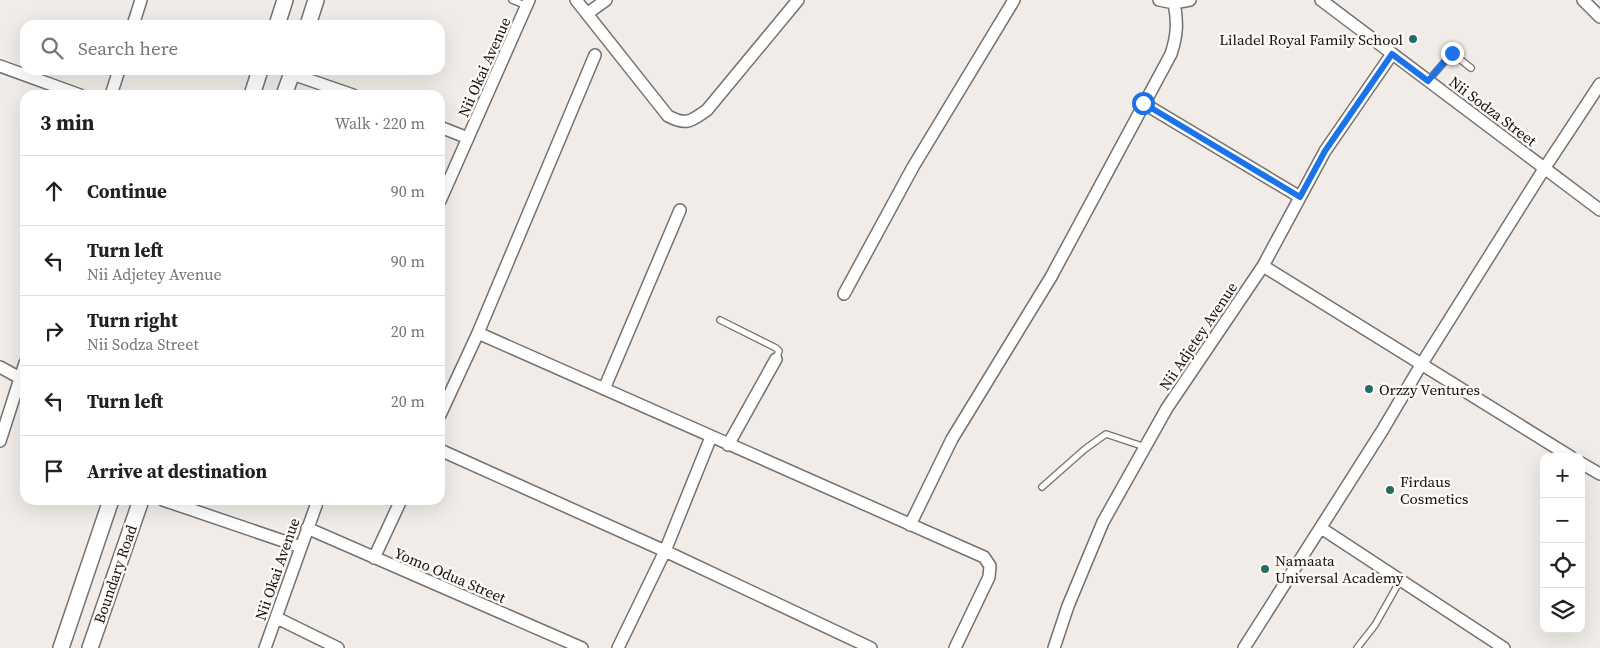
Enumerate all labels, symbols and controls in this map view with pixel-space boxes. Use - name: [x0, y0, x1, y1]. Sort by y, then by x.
- street label: Nii Okai Avenue: [453, 13, 516, 120]
- search box: [20, 20, 445, 75]
- place label: Liladel Royal Family School: [1219, 29, 1404, 50]
- marker: Liladel Royal Family School: [1407, 33, 1419, 45]
- icon: search: [38, 34, 66, 62]
- text: Search here: [78, 35, 178, 61]
- route end: [1441, 42, 1464, 65]
- street label: Nii Sodza Street: [1445, 71, 1541, 151]
- route start: [1132, 92, 1155, 115]
- text: 3 min: [40, 108, 95, 137]
- text: Walk · 220 m: [335, 112, 425, 134]
- icon: ahead: [40, 177, 68, 205]
- text: Continue: [87, 178, 167, 204]
- text: 90 m: [391, 180, 425, 202]
- text: Turn left: [87, 237, 163, 263]
- icon: left: [40, 247, 68, 275]
- text: 90 m: [391, 250, 425, 272]
- text: Nii Adjetey Avenue: [87, 263, 222, 285]
- street label: Nii Adjetey Avenue: [1154, 278, 1242, 394]
- text: Turn right: [87, 307, 178, 333]
- icon: right: [40, 317, 68, 345]
- text: 20 m: [391, 320, 425, 342]
- text: Nii Sodza Street: [87, 333, 199, 355]
- place label: Orzzy Ventures: [1379, 379, 1480, 400]
- marker: Orzzy Ventures: [1363, 383, 1375, 395]
- icon: left: [40, 387, 68, 415]
- text: Turn left: [87, 388, 163, 414]
- text: 20 m: [391, 390, 425, 412]
- map controls: [1540, 453, 1585, 633]
- button: +: [1540, 453, 1585, 498]
- icon: arrive: [40, 457, 68, 485]
- text: Arrive at destination: [87, 458, 267, 484]
- place label: Firdaus Cosmetics: [1400, 471, 1469, 509]
- marker: Firdaus Cosmetics: [1384, 484, 1396, 496]
- button: −: [1540, 498, 1585, 543]
- street label: Nii Okai Avenue: [250, 515, 304, 623]
- street label: Boundary Road: [88, 521, 142, 626]
- street label: Yomo Odua Street: [391, 542, 509, 608]
- button: locate: [1540, 543, 1585, 588]
- place label: Namaata Universal Academy: [1275, 550, 1404, 588]
- marker: Namaata Universal Academy: [1259, 563, 1271, 575]
- button: layers: [1540, 588, 1585, 633]

